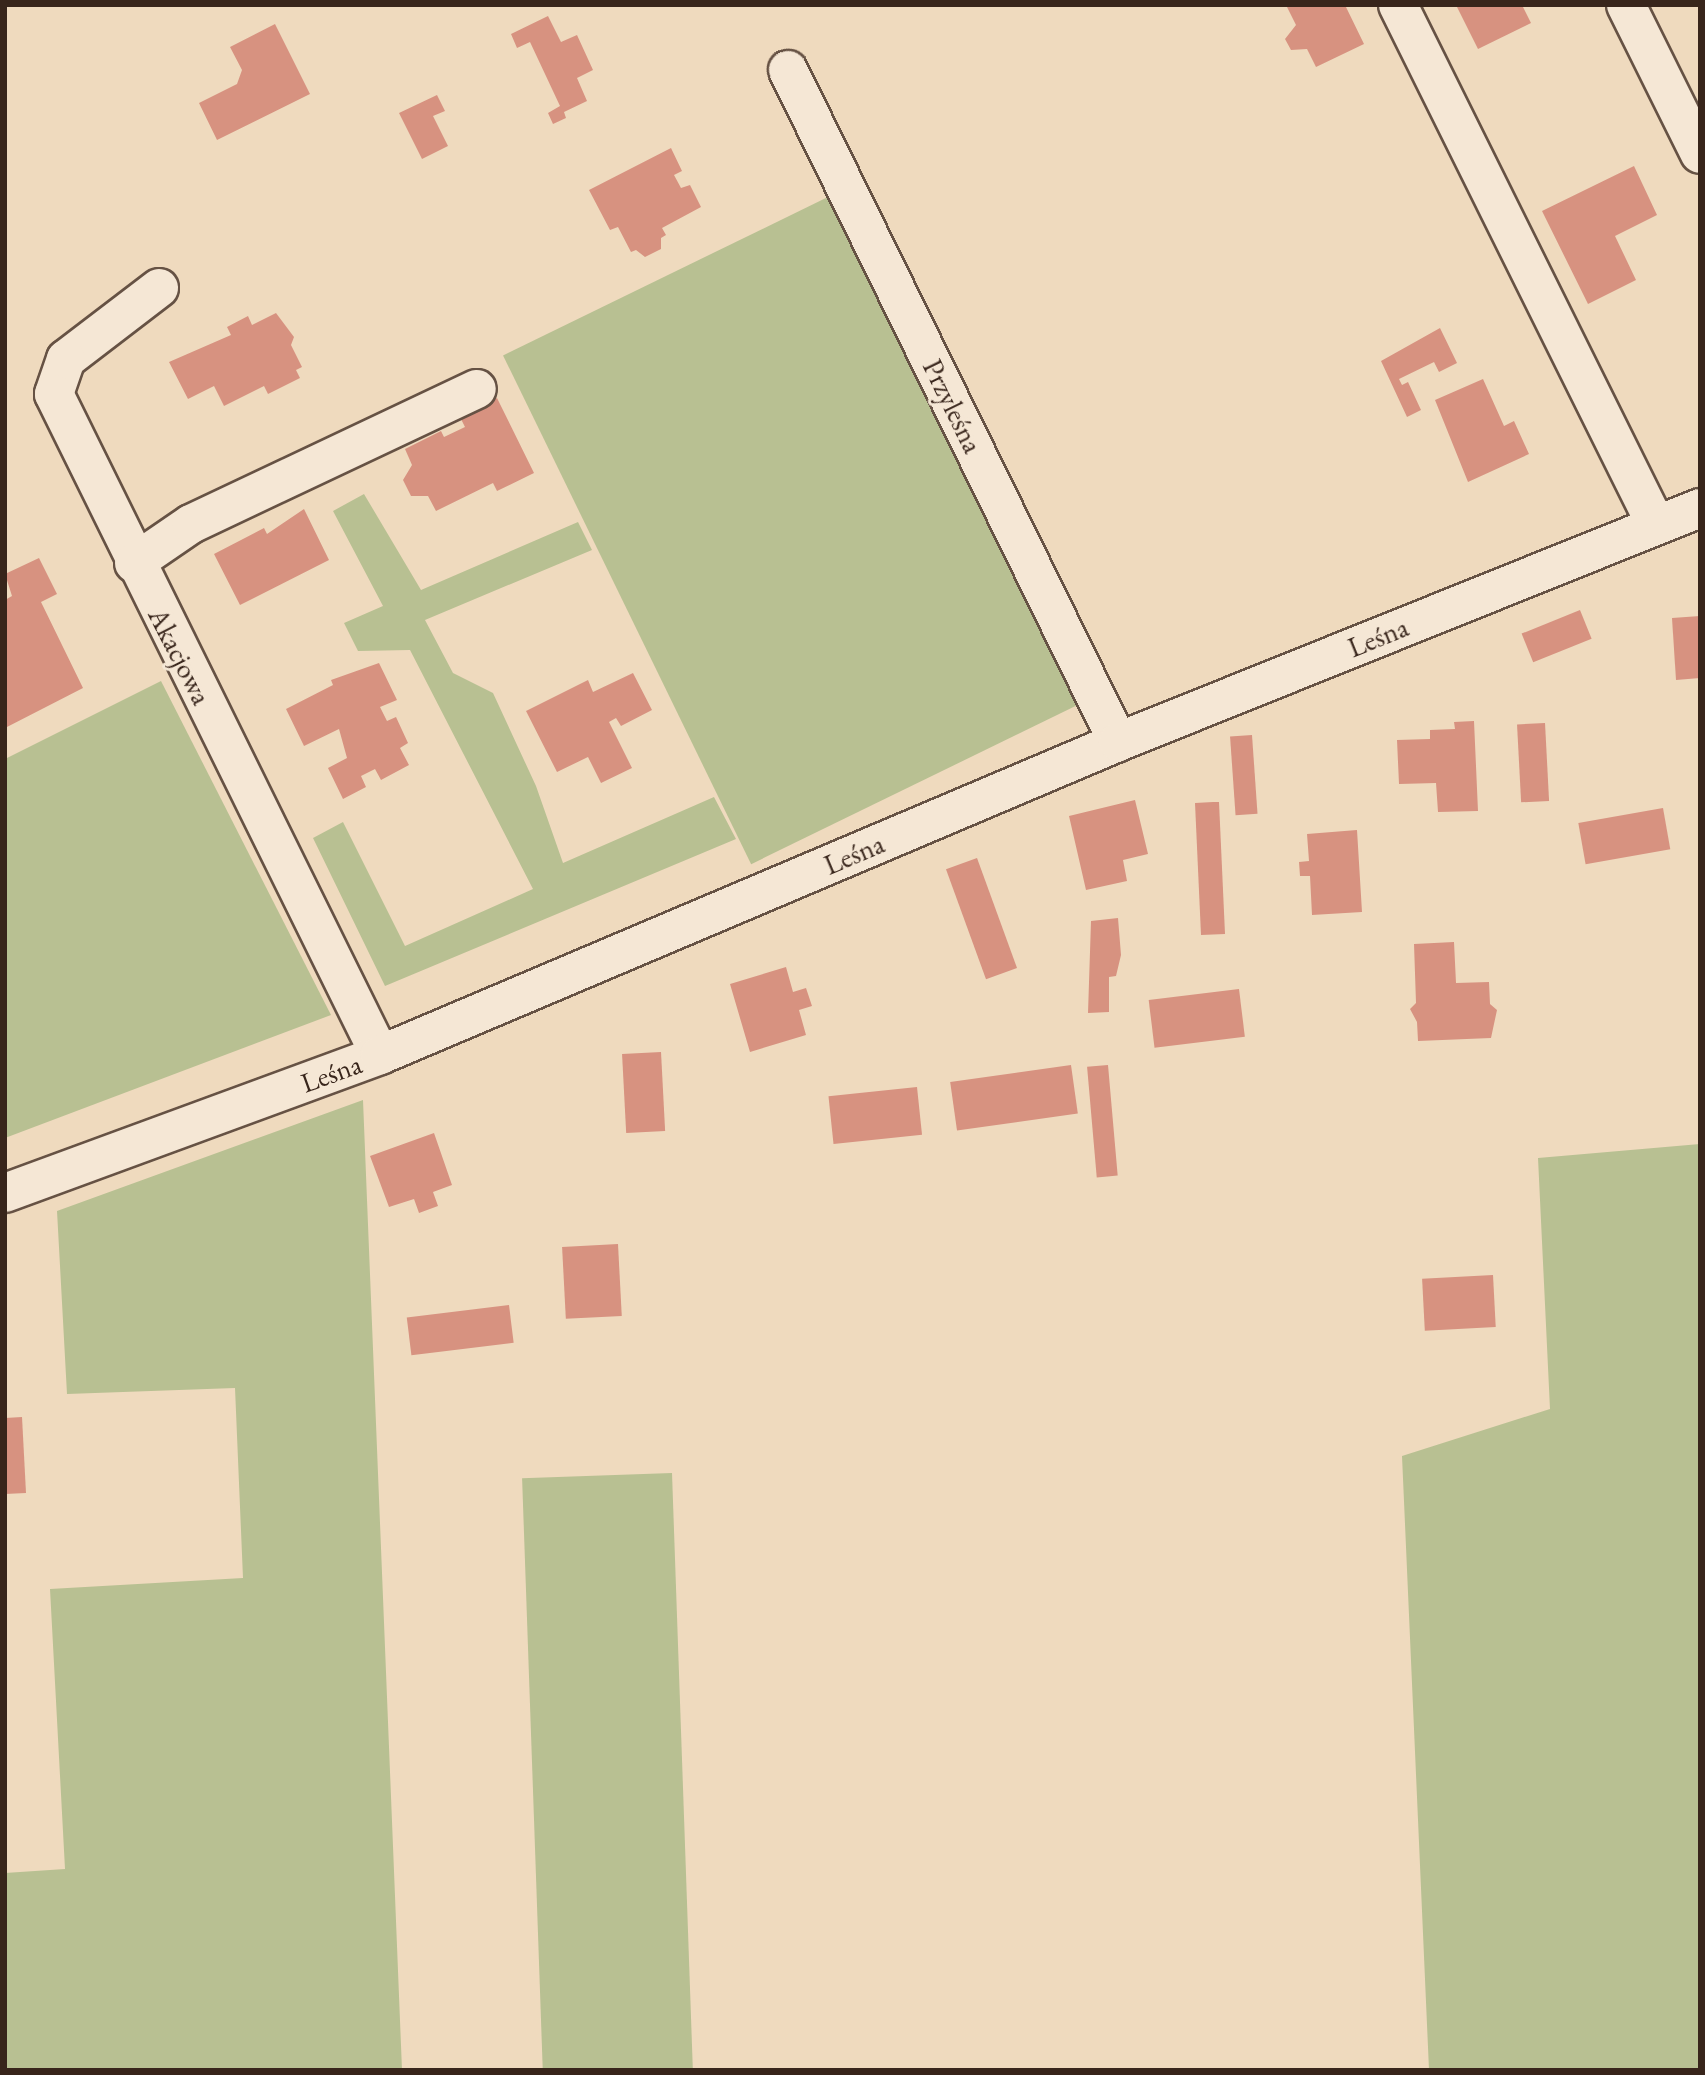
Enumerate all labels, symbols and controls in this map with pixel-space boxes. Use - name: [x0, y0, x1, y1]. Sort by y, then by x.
- street label: Przyleśna: [916, 354, 990, 458]
- street label: Akacjowa: [141, 602, 219, 710]
- street label: Leśna: [1343, 610, 1413, 664]
- street label: Leśna: [819, 826, 889, 882]
- street label: Leśna: [296, 1047, 366, 1099]

